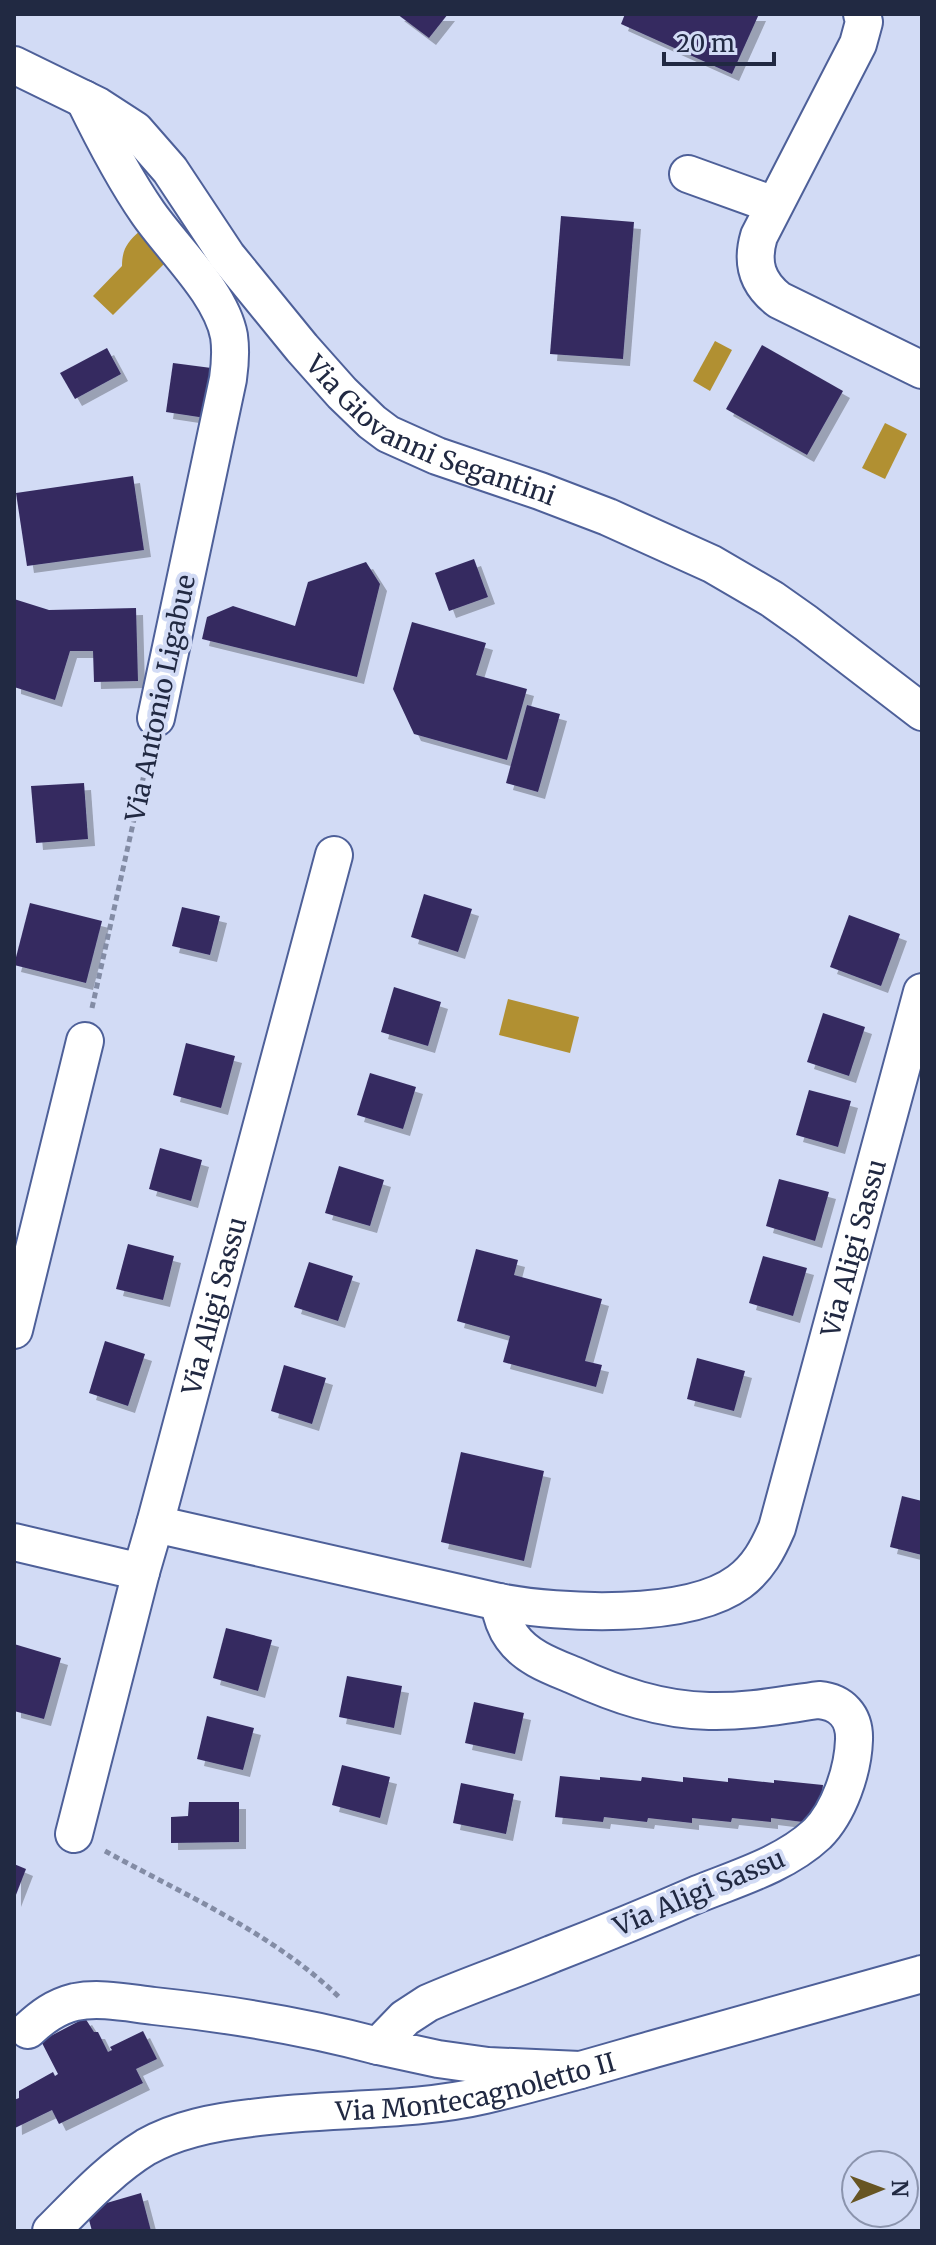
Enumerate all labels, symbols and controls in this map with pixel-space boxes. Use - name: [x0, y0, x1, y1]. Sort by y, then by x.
- scale bar: [664, 16, 774, 66]
- text: 20 m: [676, 28, 735, 59]
- street label: Via Giovanni Segantini: [299, 347, 561, 512]
- street label: Via Antonio Ligabue: [118, 572, 202, 825]
- street label: Via Aligi Sassu: [813, 1155, 893, 1341]
- street label: Via Aligi Sassu: [174, 1213, 253, 1399]
- street label: Via Aligi Sassu: [608, 1841, 790, 1943]
- street label: Via Montecagnoletto II: [334, 2045, 619, 2127]
- north arrow: [840, 2149, 920, 2229]
- text: N: [886, 2180, 914, 2198]

